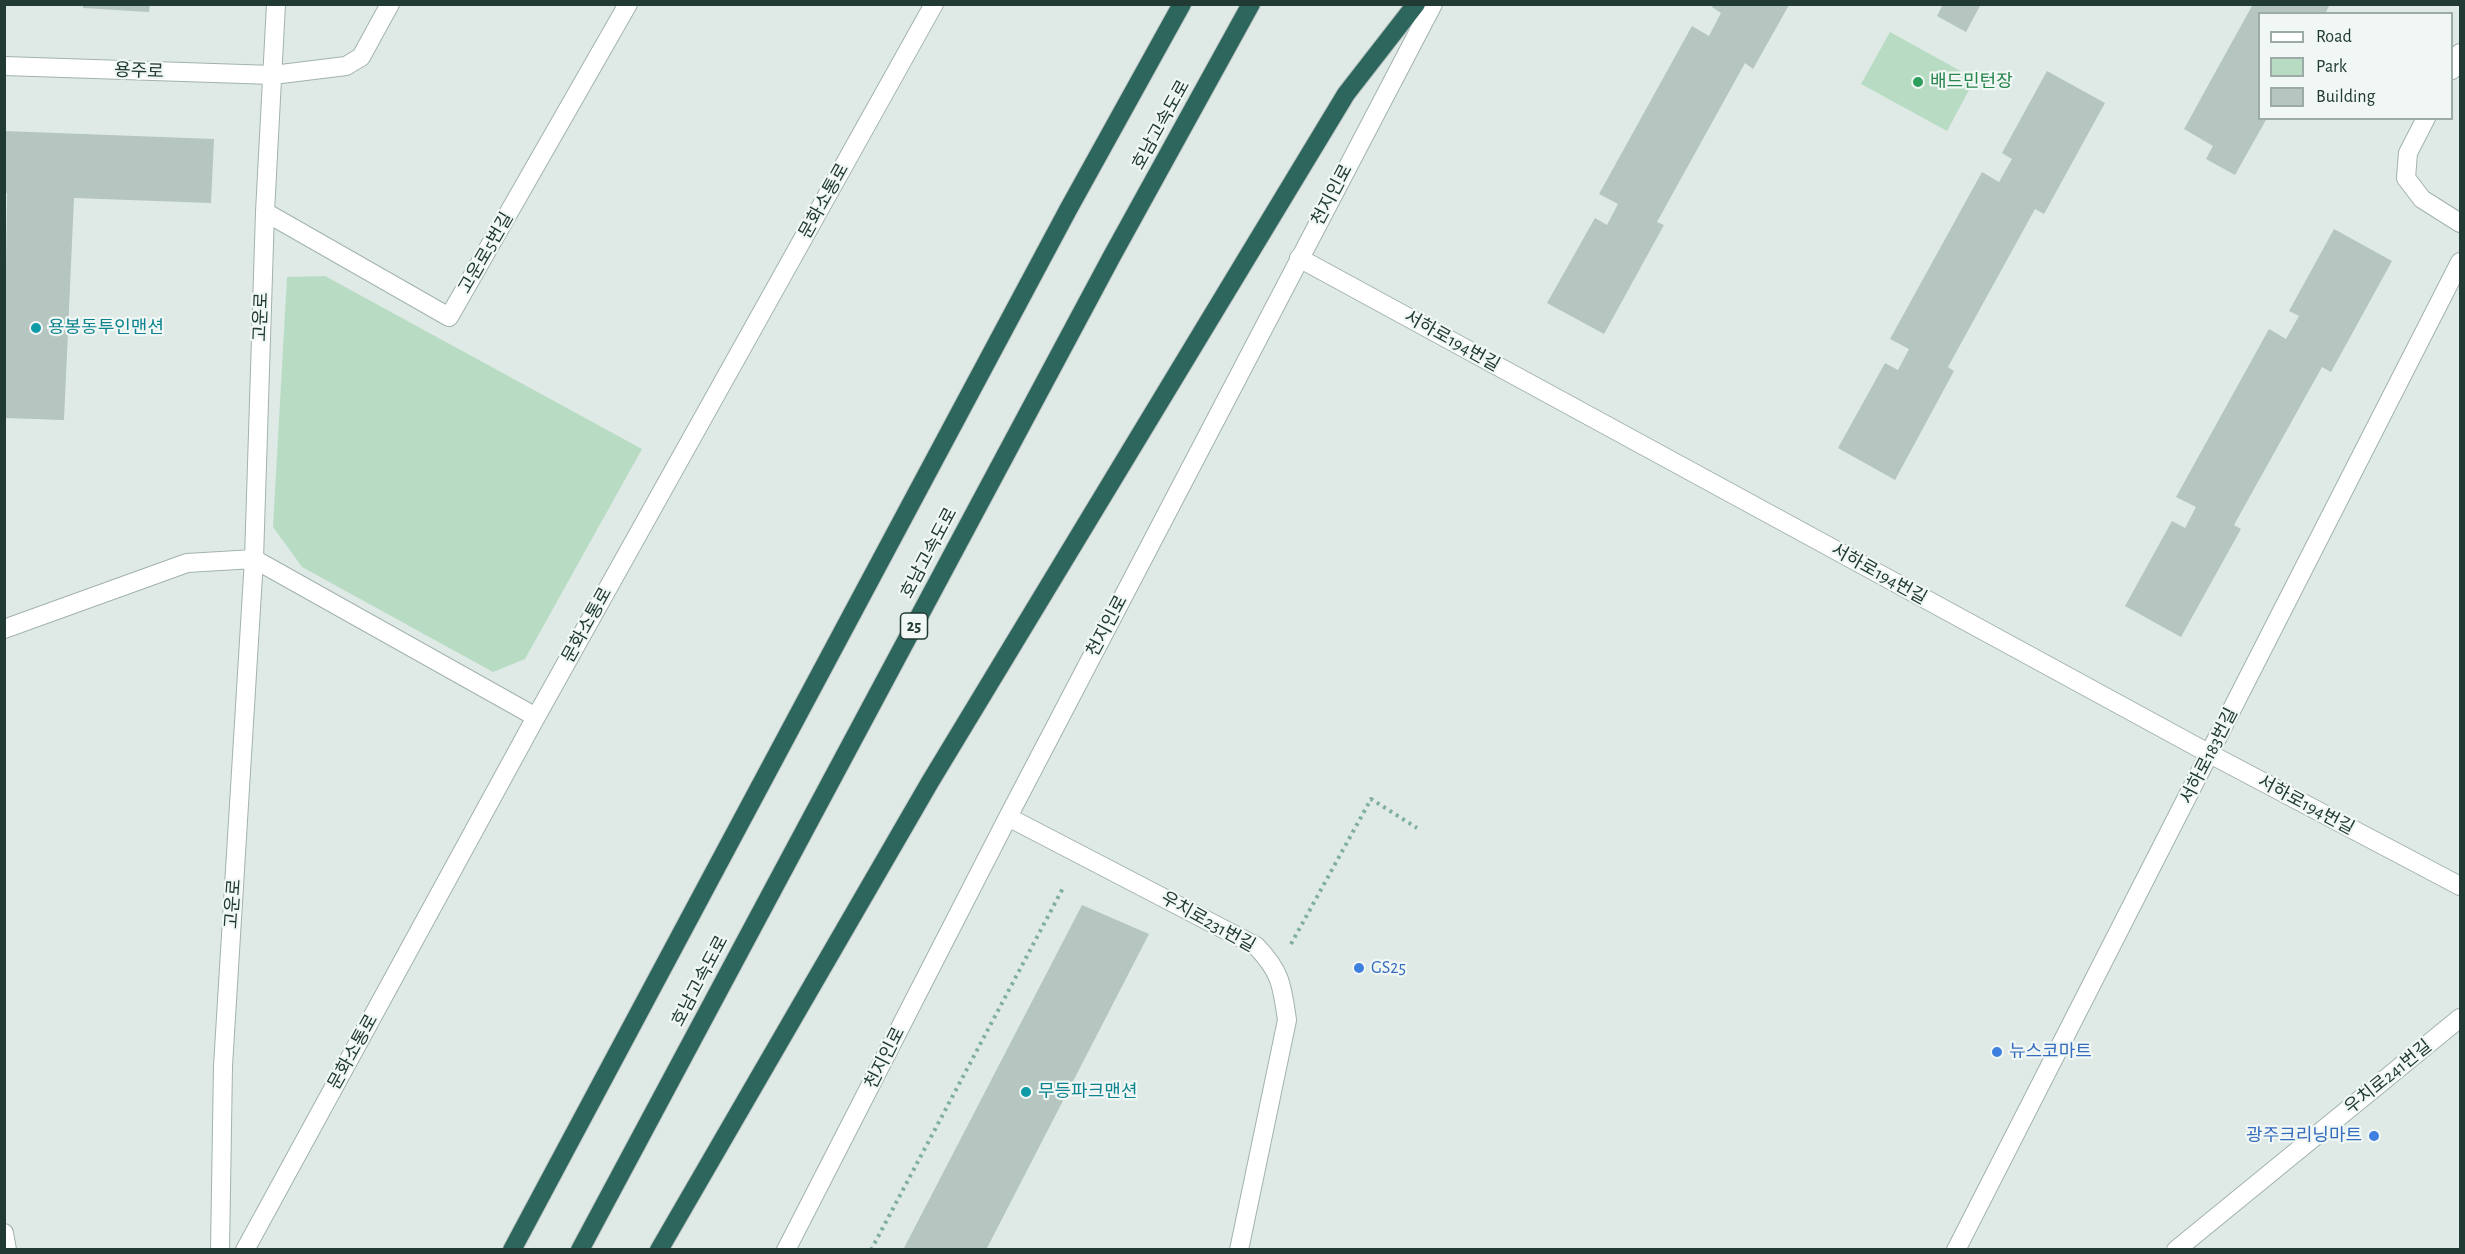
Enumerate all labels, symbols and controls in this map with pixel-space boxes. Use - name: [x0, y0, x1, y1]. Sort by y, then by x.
- legend: [2258, 12, 2453, 120]
- text: Road: [2316, 28, 2352, 46]
- text: Park: [2316, 58, 2347, 76]
- street label: 용주로: [114, 59, 164, 83]
- place label: 배드민턴장: [1930, 71, 2013, 93]
- marker: 배드민턴장: [1911, 75, 1925, 89]
- street label: 호남고속도로: [1127, 76, 1195, 174]
- text: Building: [2316, 88, 2375, 106]
- street label: 문화소통로: [794, 160, 854, 242]
- street label: 천지인로: [1307, 161, 1357, 229]
- street label: 고운로5번길: [454, 208, 518, 298]
- street label: 고운로: [249, 292, 273, 342]
- street label: 서하로194번길: [1400, 306, 1504, 376]
- place label: 용봉동투인맨션: [48, 317, 164, 339]
- marker: 용봉동투인맨션: [29, 321, 43, 335]
- street label: 호남고속도로: [896, 504, 962, 602]
- street label: 서하로194번길: [1827, 539, 1931, 609]
- street label: 문화소통로: [557, 584, 617, 666]
- street label: 천지인로: [1082, 592, 1132, 660]
- road number: 25: [900, 613, 928, 639]
- street label: 서하로183번길: [2176, 704, 2242, 808]
- street label: 서하로194번길: [2254, 771, 2358, 839]
- street label: 고운로: [220, 878, 246, 930]
- street label: 우치로231번길: [1157, 887, 1259, 957]
- street label: 호남고속도로: [667, 932, 733, 1030]
- place label: GS25: [1371, 957, 1406, 979]
- marker: GS25: [1352, 961, 1366, 975]
- street label: 문화소통로: [323, 1011, 383, 1093]
- street label: 천지인로: [860, 1024, 910, 1092]
- street label: 우치로241번길: [2340, 1035, 2436, 1119]
- place label: 뉴스코마트: [2009, 1041, 2092, 1063]
- marker: 뉴스코마트: [1990, 1045, 2004, 1059]
- place label: 무등파크맨션: [1038, 1081, 1137, 1103]
- marker: 무등파크맨션: [1019, 1085, 1033, 1099]
- place label: 광주크리닝마트: [2246, 1125, 2362, 1147]
- marker: 광주크리닝마트: [2367, 1129, 2381, 1143]

